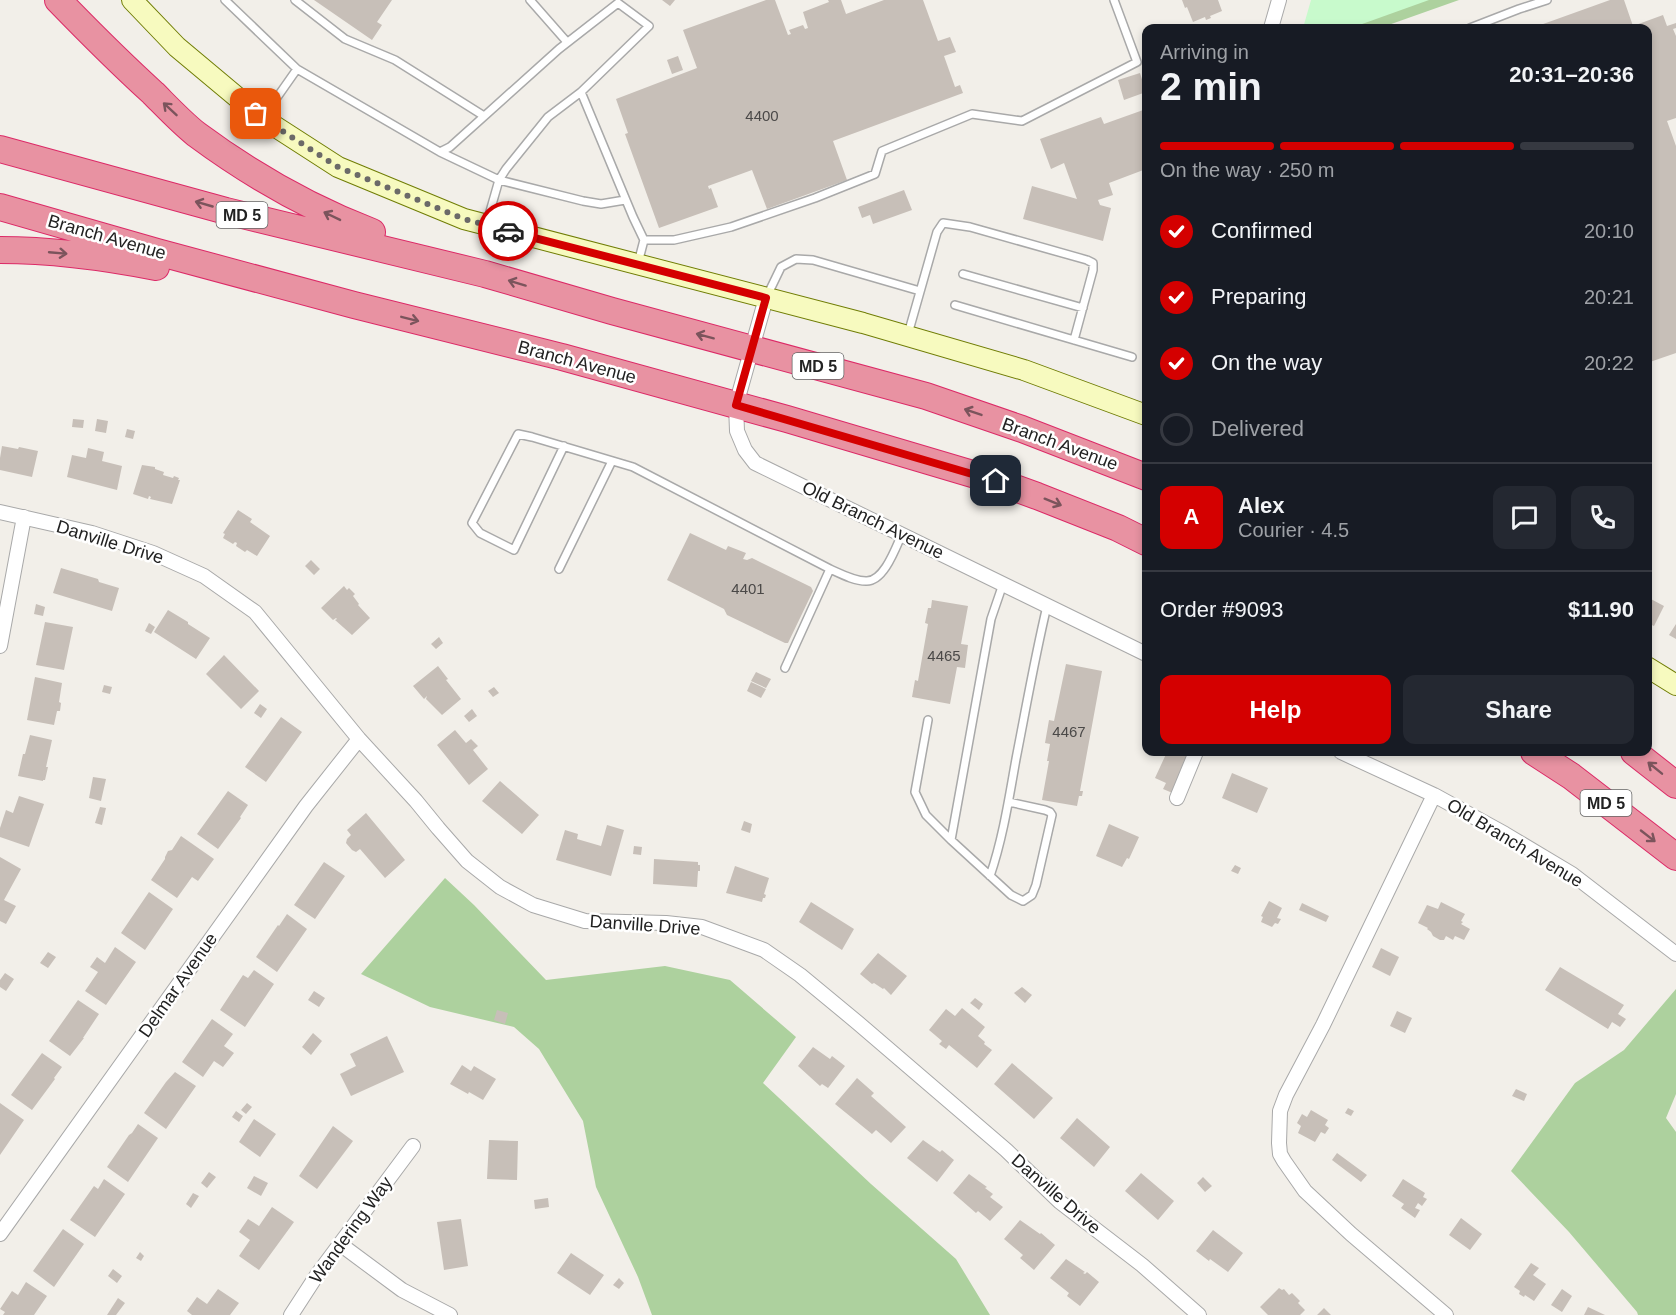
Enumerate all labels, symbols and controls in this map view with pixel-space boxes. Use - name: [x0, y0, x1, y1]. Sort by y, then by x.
- text: Arriving in: [1160, 41, 1249, 63]
- text: 20:31–20:36: [1509, 62, 1634, 87]
- text: 2 min: [1160, 65, 1262, 108]
- pin: [230, 88, 281, 139]
- icon: bag: [239, 97, 272, 130]
- one-way arrow: [162, 102, 177, 117]
- house number: 4400: [745, 107, 779, 124]
- text: On the way · 250 m: [1160, 159, 1335, 181]
- one-way arrow: [195, 198, 214, 210]
- courier: [478, 201, 538, 261]
- road number: MD 5: [216, 202, 268, 228]
- one-way arrow: [323, 209, 341, 221]
- street label: Branch Avenue: [46, 211, 168, 263]
- icon: car: [492, 215, 525, 248]
- icon: check: [1160, 215, 1193, 248]
- text: Confirmed: [1211, 218, 1312, 243]
- text: 20:10: [1584, 220, 1634, 242]
- one-way arrow: [48, 248, 68, 259]
- one-way arrow: [508, 277, 527, 288]
- icon: check: [1160, 281, 1193, 314]
- text: Preparing: [1211, 284, 1306, 309]
- text: 20:21: [1584, 286, 1634, 308]
- one-way arrow: [401, 314, 420, 325]
- one-way arrow: [696, 330, 715, 342]
- street label: Branch Avenue: [516, 337, 638, 387]
- icon: check: [1160, 347, 1193, 380]
- text: On the way: [1211, 350, 1322, 375]
- text: 20:22: [1584, 352, 1634, 374]
- road number: MD 5: [792, 353, 844, 379]
- one-way arrow: [964, 406, 983, 417]
- street label: Branch Avenue: [999, 414, 1121, 474]
- text: Delivered: [1211, 416, 1304, 441]
- pin: [970, 455, 1021, 506]
- icon: home: [979, 464, 1012, 497]
- street label: Old Branch Avenue: [799, 477, 947, 563]
- button: chat: [1493, 486, 1556, 549]
- button: phone: [1571, 486, 1634, 549]
- text: Alex: [1238, 493, 1284, 518]
- one-way arrow: [1043, 497, 1062, 508]
- text: A: [1184, 504, 1199, 529]
- street label: Danville Drive: [54, 516, 166, 568]
- text: Courier · 4.5: [1238, 519, 1349, 541]
- house number: 4401: [731, 580, 765, 597]
- text: Order #9093: [1160, 597, 1284, 622]
- text: $11.90: [1568, 597, 1634, 622]
- house number: 4465: [927, 647, 961, 664]
- button: Help: [1160, 675, 1391, 744]
- button: Share: [1403, 675, 1634, 744]
- house number: 4467: [1052, 723, 1086, 740]
- one-way arrow: [1647, 762, 1663, 775]
- road number: MD 5: [1580, 790, 1632, 816]
- street label: Old Branch Avenue: [1444, 795, 1586, 891]
- one-way arrow: [1640, 829, 1656, 842]
- street label: Danville Drive: [589, 911, 701, 939]
- street label: Delmar Avenue: [135, 929, 221, 1041]
- street label: Danville Drive: [1008, 1150, 1104, 1238]
- street label: Wandering Way: [306, 1173, 396, 1287]

